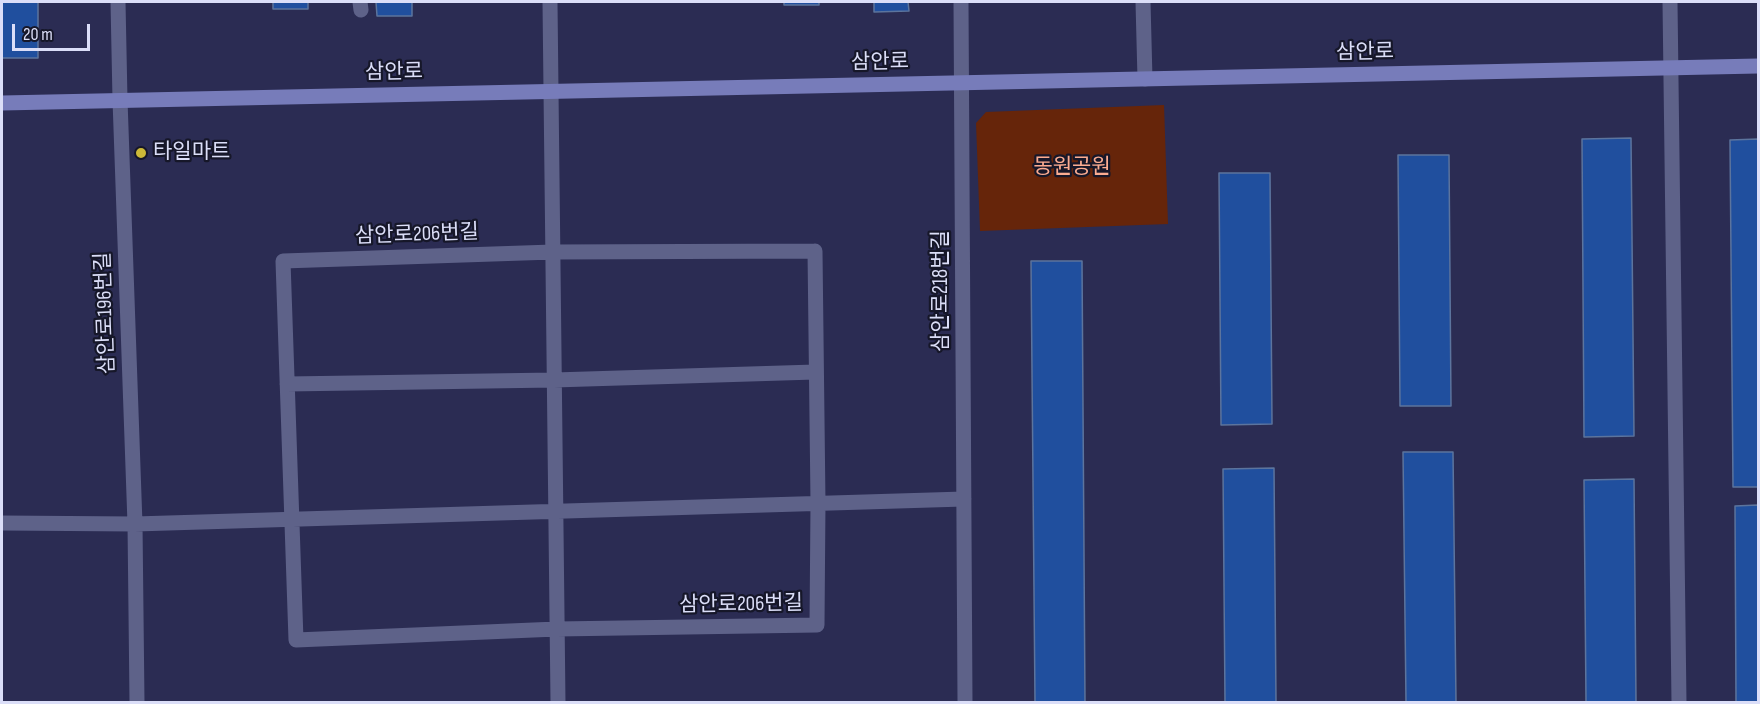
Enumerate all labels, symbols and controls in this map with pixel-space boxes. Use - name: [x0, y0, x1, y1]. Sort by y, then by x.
- scale bar: [15, 12, 93, 50]
- text: 20 m: [23, 24, 53, 45]
- street label: 삼안로: [1336, 40, 1394, 66]
- street label: 삼안로: [851, 50, 909, 76]
- street label: 삼안로: [365, 60, 423, 86]
- place label: 타일마트: [153, 140, 230, 166]
- marker: 타일마트: [134, 146, 148, 160]
- park label: 동원공원: [1033, 155, 1111, 181]
- street label: 삼안로206번길: [355, 220, 479, 250]
- street label: 삼안로218번길: [929, 230, 955, 352]
- street label: 삼안로196번길: [91, 251, 121, 375]
- street label: 삼안로206번길: [679, 591, 803, 619]

